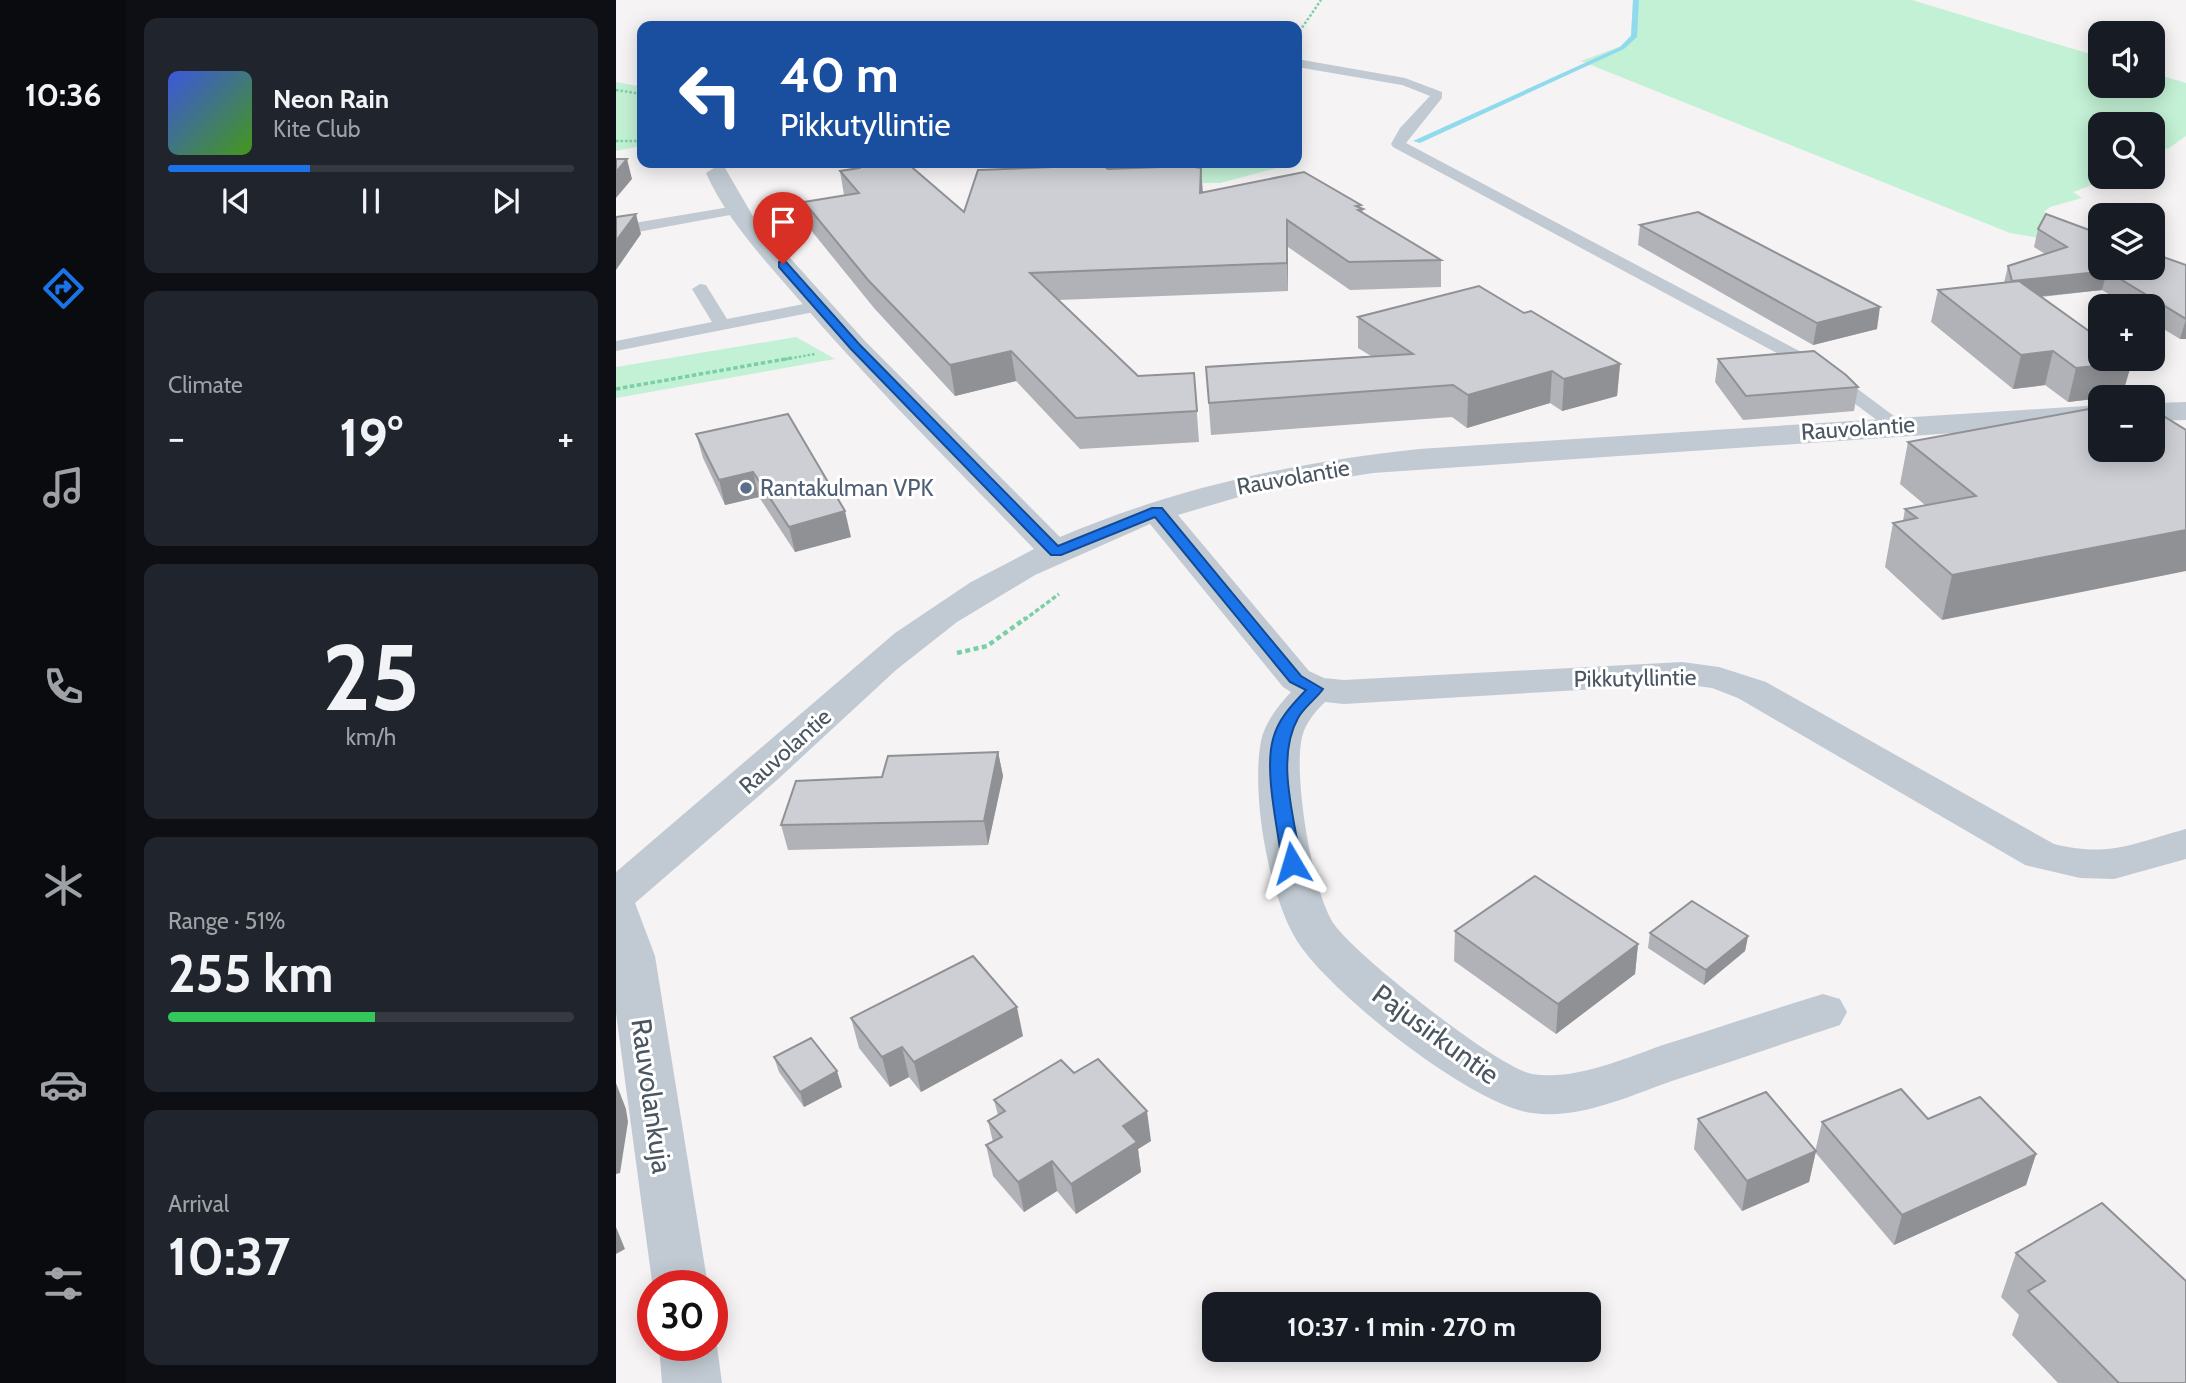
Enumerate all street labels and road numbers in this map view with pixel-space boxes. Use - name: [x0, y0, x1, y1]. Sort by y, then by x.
- street label: Rauvolantie: [1800, 410, 1916, 446]
- street label: Rauvolantie: [1234, 453, 1352, 501]
- street label: Pikkutyllintie: [1573, 663, 1697, 693]
- street label: Rauvolantie: [733, 702, 837, 800]
- street label: Pajusirkuntie: [1366, 977, 1506, 1091]
- street label: Rauvolankuja: [624, 1016, 680, 1176]

